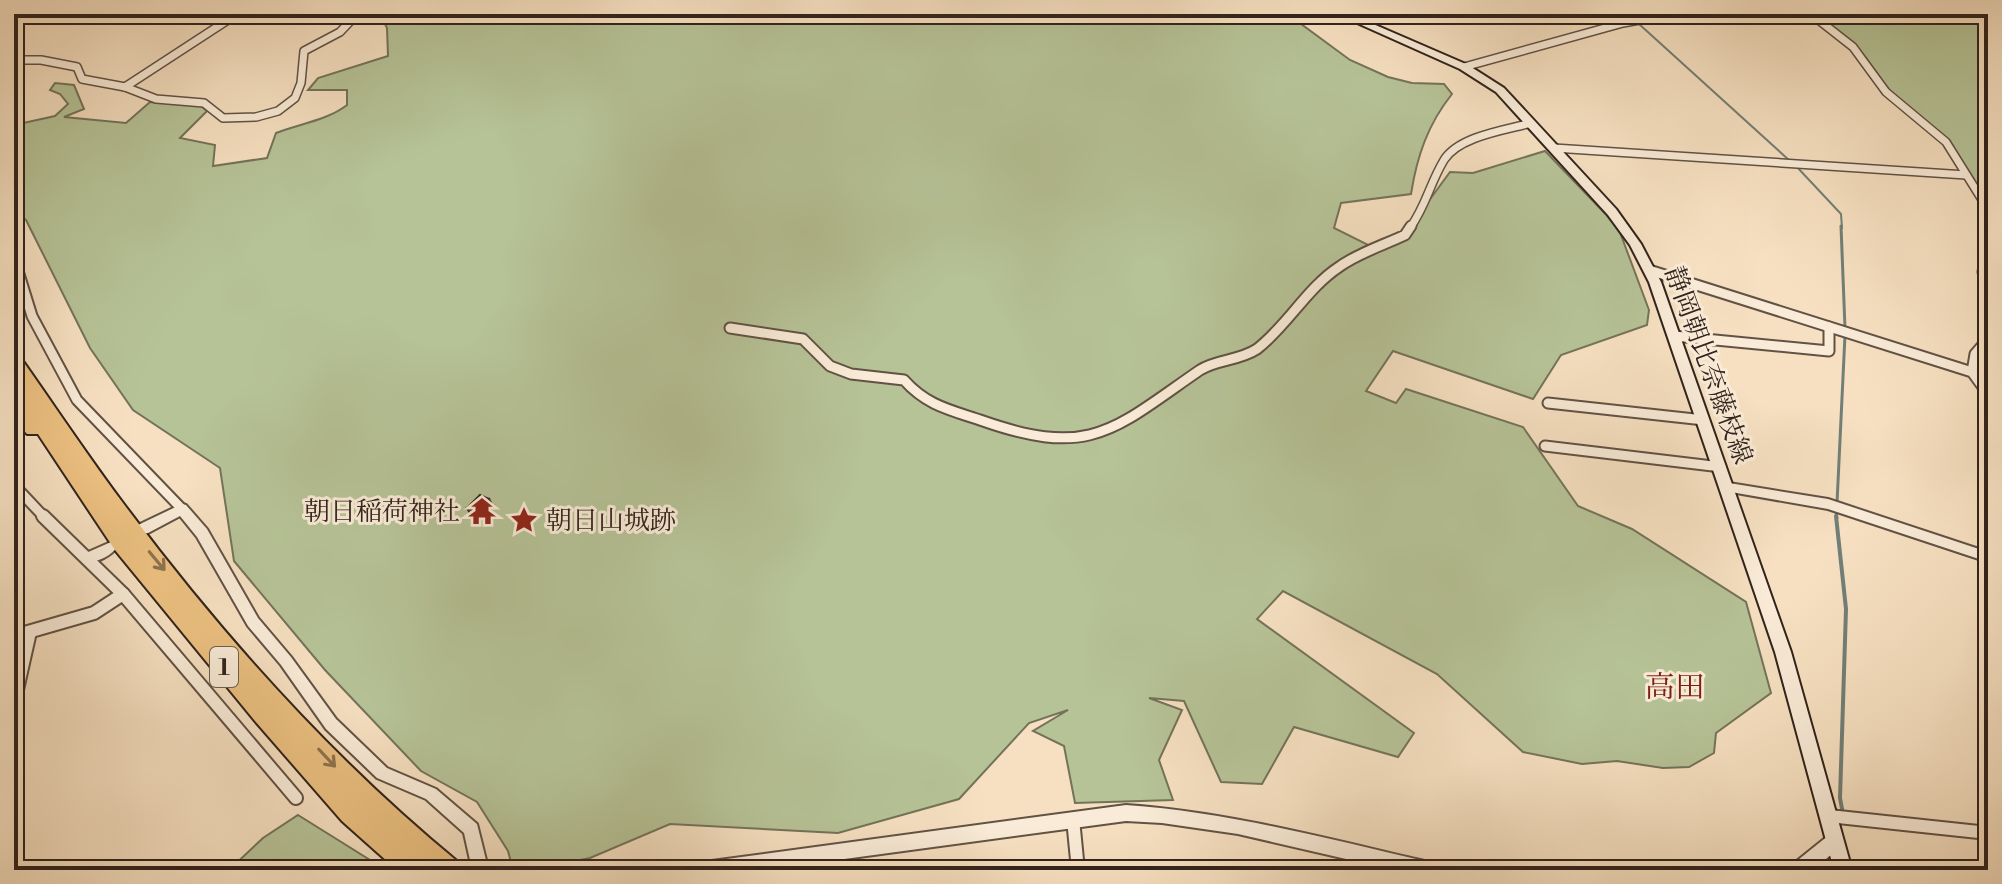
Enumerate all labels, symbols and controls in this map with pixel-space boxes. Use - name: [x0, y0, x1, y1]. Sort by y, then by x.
- street label: 静岡朝比奈藤枝線: [1657, 262, 1759, 469]
- place label: 朝日稲荷神社: [304, 496, 460, 528]
- temple icon: 朝日稲荷神社: [467, 496, 497, 526]
- place icon: 朝日山城跡: [509, 505, 539, 535]
- place label: 朝日山城跡: [546, 505, 676, 537]
- one-way arrow: [148, 550, 166, 571]
- road number: 1: [210, 647, 238, 687]
- district label: 高田: [1645, 669, 1705, 707]
- one-way arrow: [317, 748, 336, 768]

